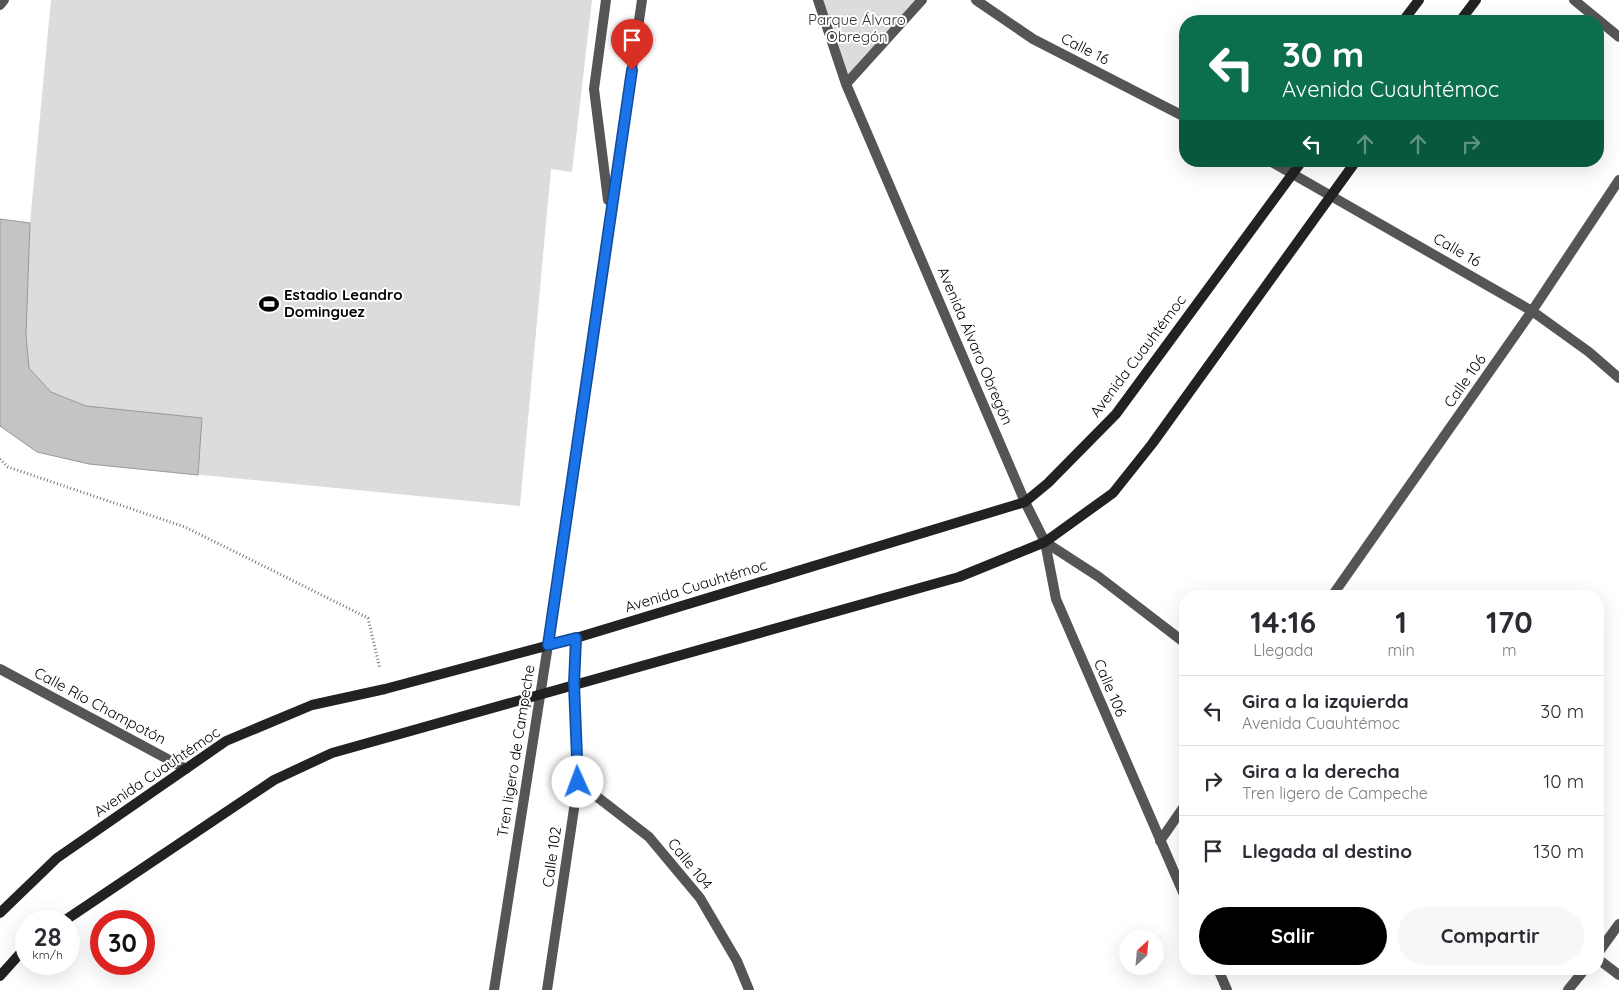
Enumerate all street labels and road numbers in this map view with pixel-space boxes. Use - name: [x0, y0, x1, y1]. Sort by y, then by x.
- street label: Calle 16: [1058, 28, 1113, 69]
- street label: Calle 16: [1430, 228, 1484, 271]
- street label: Avenida Álvaro Obregón: [934, 264, 1017, 428]
- street label: Avenida Cuauhtémoc: [1085, 291, 1190, 421]
- street label: Calle 106: [1439, 350, 1490, 411]
- street label: Avenida Cuauhtémoc: [622, 555, 770, 616]
- street label: Calle 106: [1090, 656, 1131, 719]
- street label: Calle Río Champotón: [31, 663, 169, 748]
- street label: Tren ligero de Campeche: [492, 663, 539, 838]
- street label: Avenida Cuauhtémoc: [90, 722, 224, 821]
- street label: Calle 102: [538, 825, 565, 888]
- street label: Calle 104: [664, 834, 717, 893]

